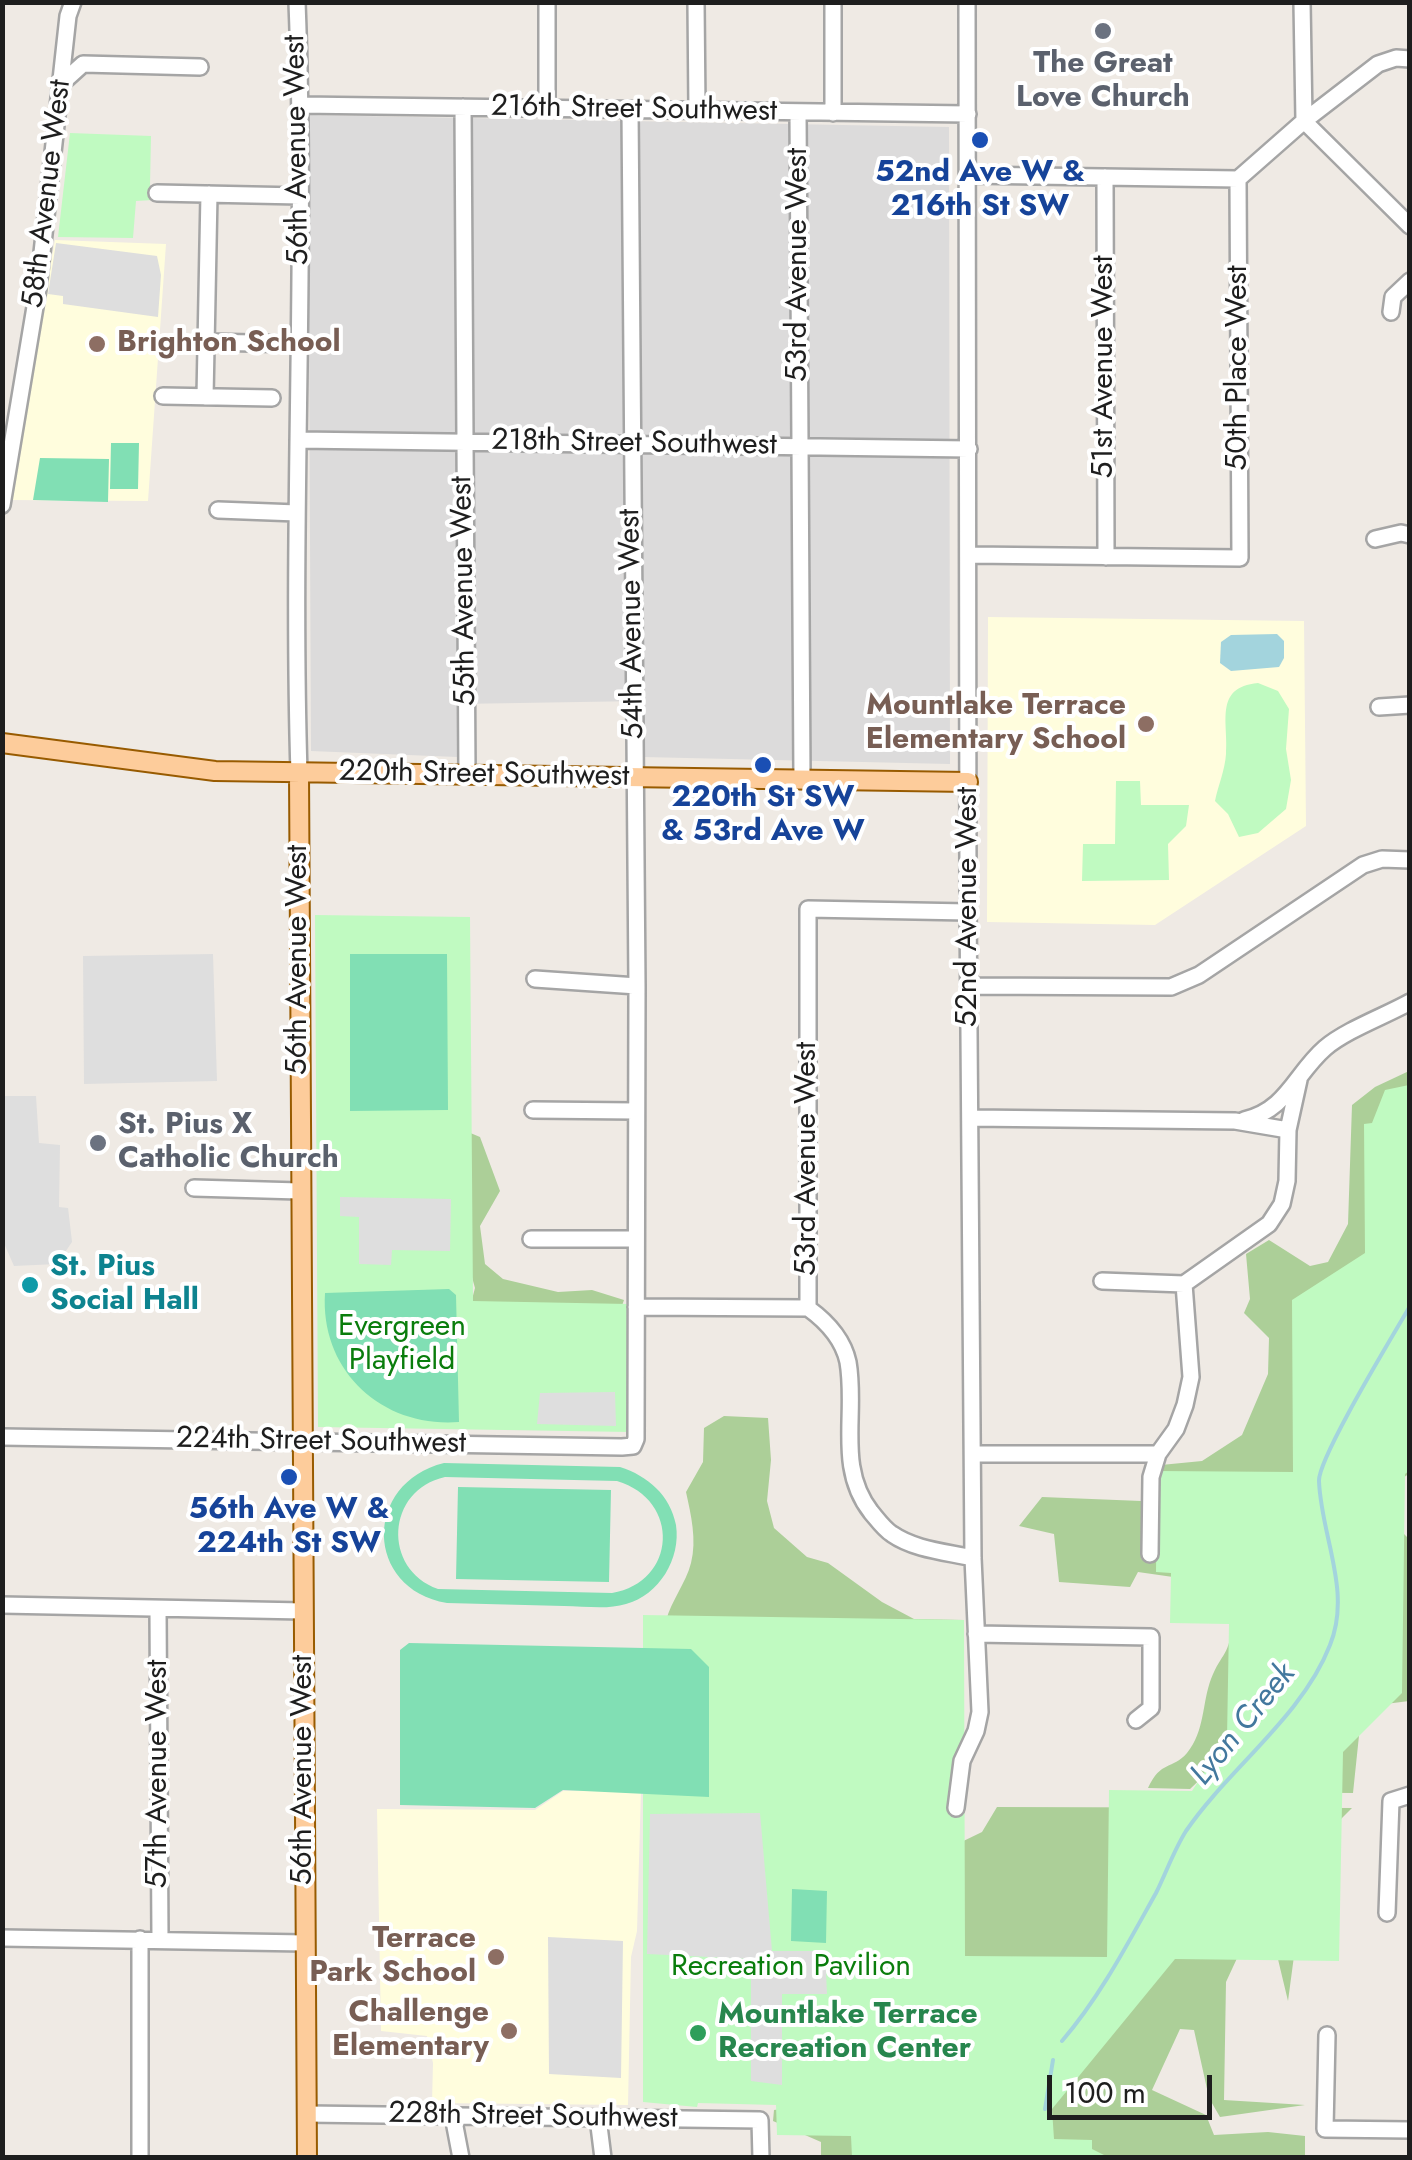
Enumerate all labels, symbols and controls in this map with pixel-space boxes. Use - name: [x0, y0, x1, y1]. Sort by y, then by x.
- marker: The Great Love Church: [1092, 20, 1114, 42]
- street label: 56th Avenue West: [278, 34, 318, 266]
- place label: The Great Love Church: [1016, 47, 1190, 118]
- street label: 58th Avenue West: [16, 78, 80, 310]
- street label: 216th Street Southwest: [490, 90, 778, 130]
- marker: 52nd Ave W & 216th St SW: [969, 129, 991, 151]
- street label: 53rd Avenue West: [781, 148, 817, 382]
- place label: 52nd Ave W & 216th St SW: [875, 156, 1085, 226]
- street label: 51st Avenue West: [1087, 255, 1123, 479]
- street label: 50th Place West: [1221, 265, 1257, 471]
- place label: Brighton School: [117, 326, 341, 362]
- marker: Brighton School: [86, 333, 108, 355]
- street label: 218th Street Southwest: [491, 424, 777, 464]
- street label: 55th Avenue West: [445, 476, 485, 706]
- street label: 54th Avenue West: [613, 508, 653, 740]
- place label: Mountlake Terrace Elementary School: [866, 689, 1126, 760]
- marker: Mountlake Terrace Elementary School: [1135, 713, 1157, 735]
- street label: 220th Street Southwest: [338, 754, 630, 796]
- marker: 220th St SW & 53rd Ave W: [752, 754, 774, 776]
- place label: 220th St SW & 53rd Ave W: [661, 781, 865, 852]
- street label: 52nd Avenue West: [951, 787, 987, 1027]
- street label: 56th Avenue West: [281, 845, 317, 1075]
- street label: 53rd Avenue West: [790, 1042, 826, 1276]
- place label: St. Pius X Catholic Church: [118, 1108, 339, 1178]
- marker: St. Pius X Catholic Church: [87, 1132, 109, 1154]
- place label: St. Pius Social Hall: [50, 1250, 199, 1320]
- marker: St. Pius Social Hall: [19, 1274, 41, 1296]
- park label: Evergreen Playfield: [338, 1310, 466, 1380]
- street label: 224th Street Southwest: [176, 1421, 466, 1463]
- marker: 56th Ave W & 224th St SW: [278, 1466, 300, 1488]
- place label: 56th Ave W & 224th St SW: [189, 1493, 389, 1564]
- street label: 56th Avenue West: [286, 1655, 322, 1885]
- water label: Lyon Creek: [1183, 1656, 1305, 1794]
- street label: 57th Avenue West: [141, 1659, 177, 1889]
- place label: Terrace Park School: [309, 1922, 476, 1992]
- marker: Terrace Park School: [485, 1946, 507, 1968]
- park label: Recreation Pavilion: [671, 1950, 911, 1986]
- place label: Challenge Elementary: [332, 1996, 489, 2066]
- place label: Mountlake Terrace Recreation Center: [718, 1998, 978, 2068]
- marker: Challenge Elementary: [498, 2020, 520, 2042]
- marker: Mountlake Terrace Recreation Center: [687, 2022, 709, 2044]
- scale bar: [1052, 2055, 1217, 2117]
- text: 100 m: [1064, 2071, 1146, 2114]
- street label: 228th Street Southwest: [388, 2096, 678, 2138]

